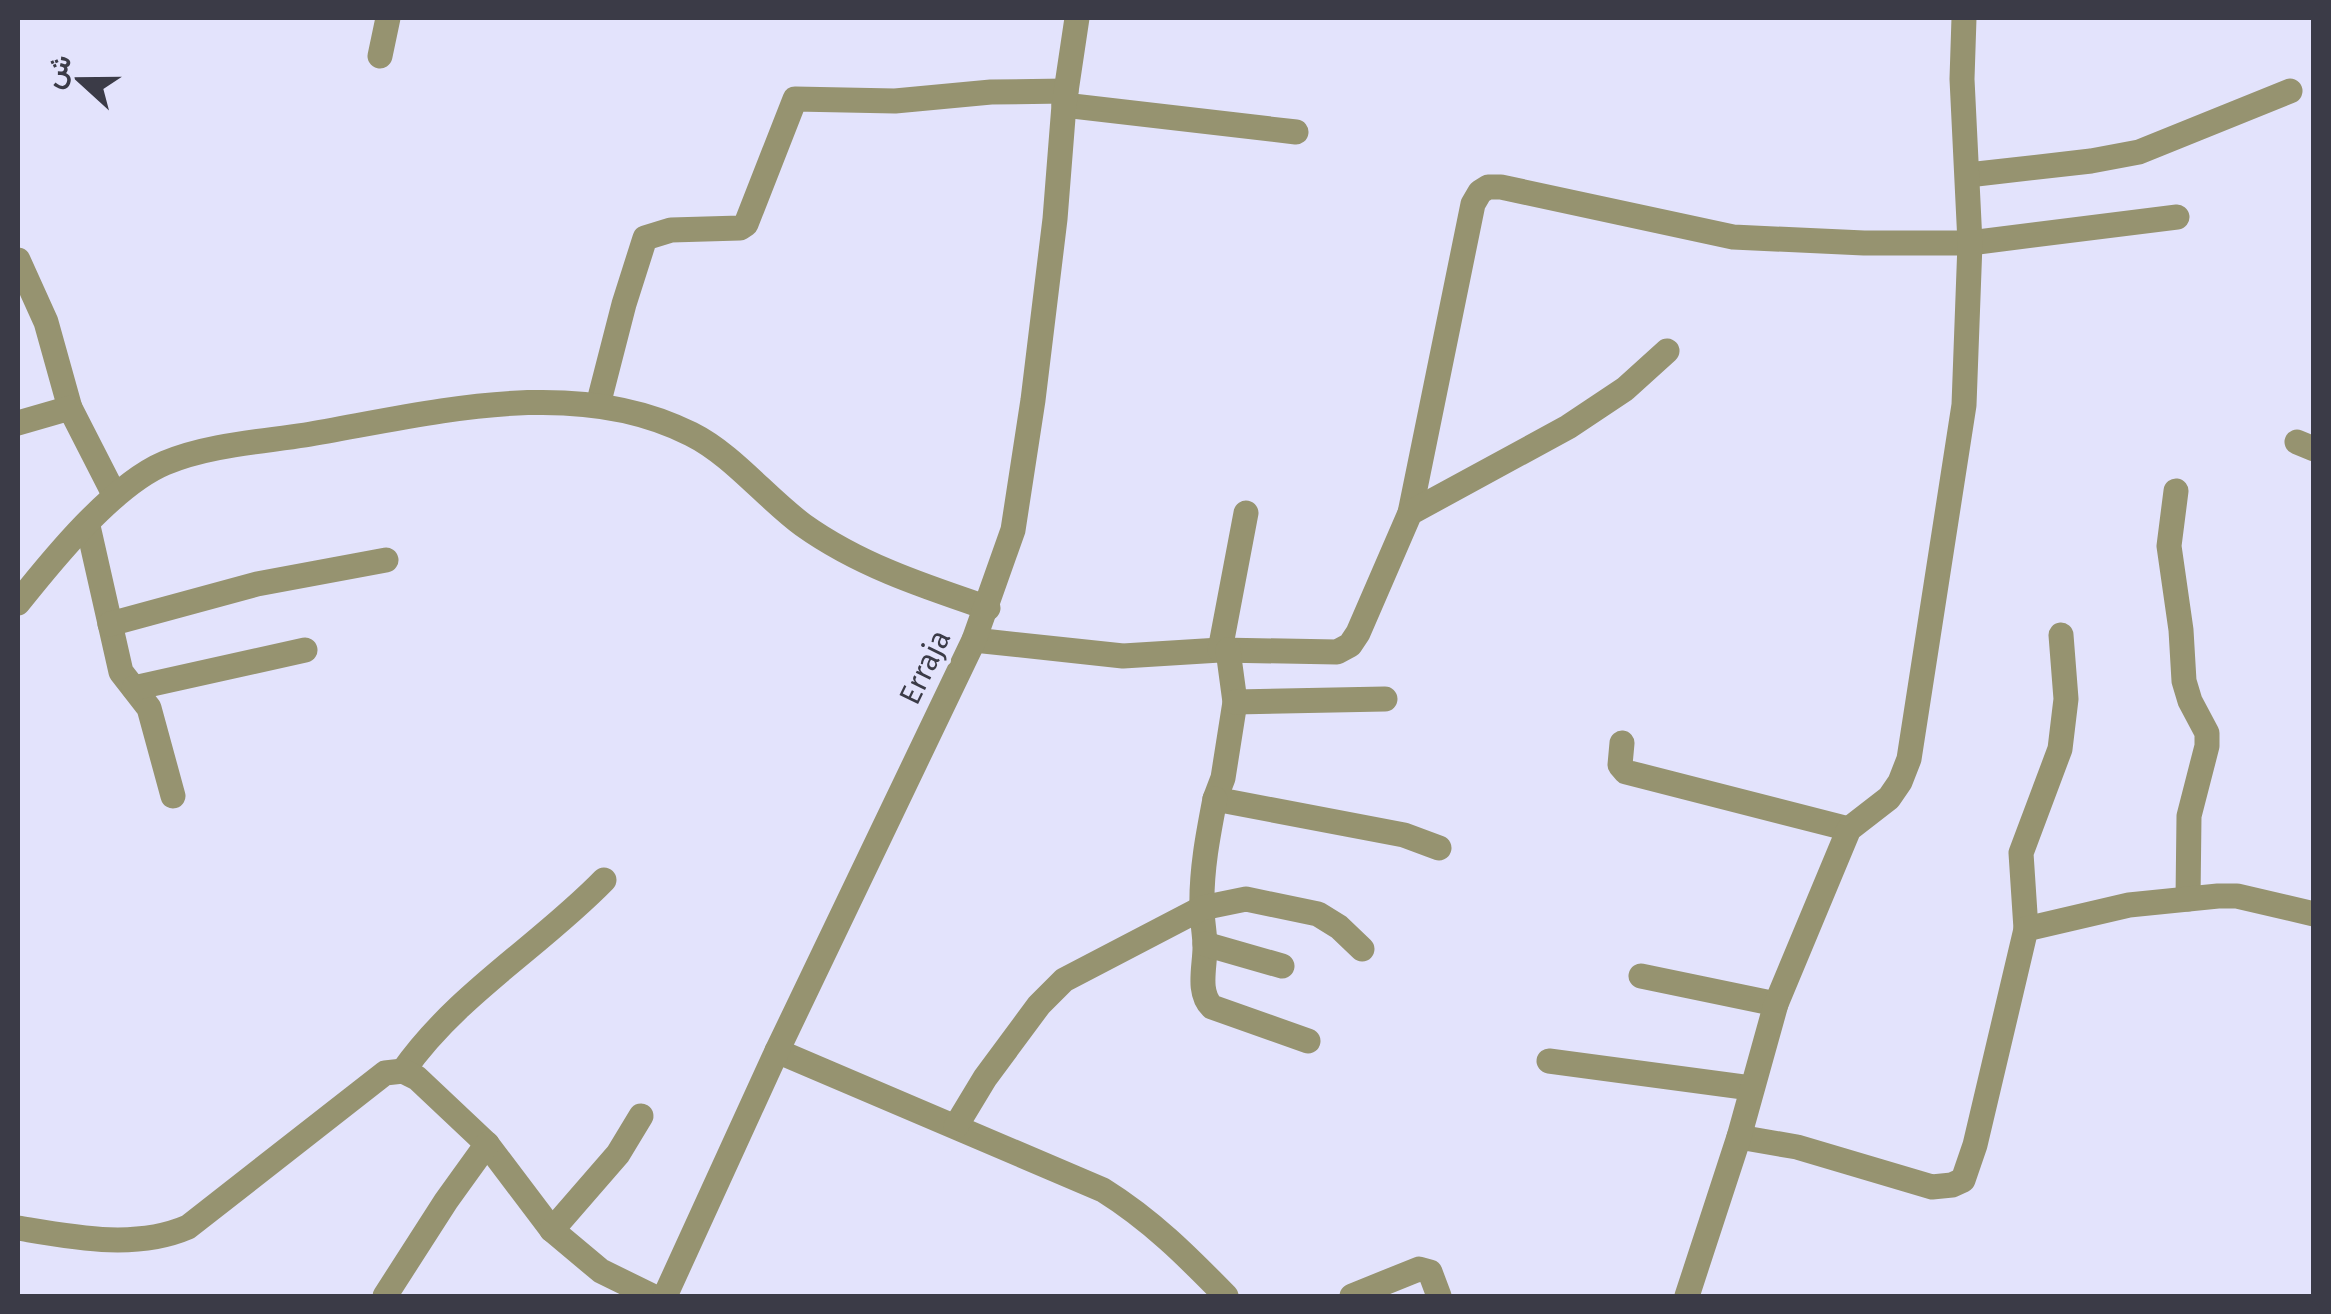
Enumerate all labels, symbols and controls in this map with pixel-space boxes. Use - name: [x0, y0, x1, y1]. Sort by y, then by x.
- north arrow: [30, 30, 130, 130]
- text: ش: [36, 50, 79, 93]
- street label: Erraja: [892, 624, 958, 710]

